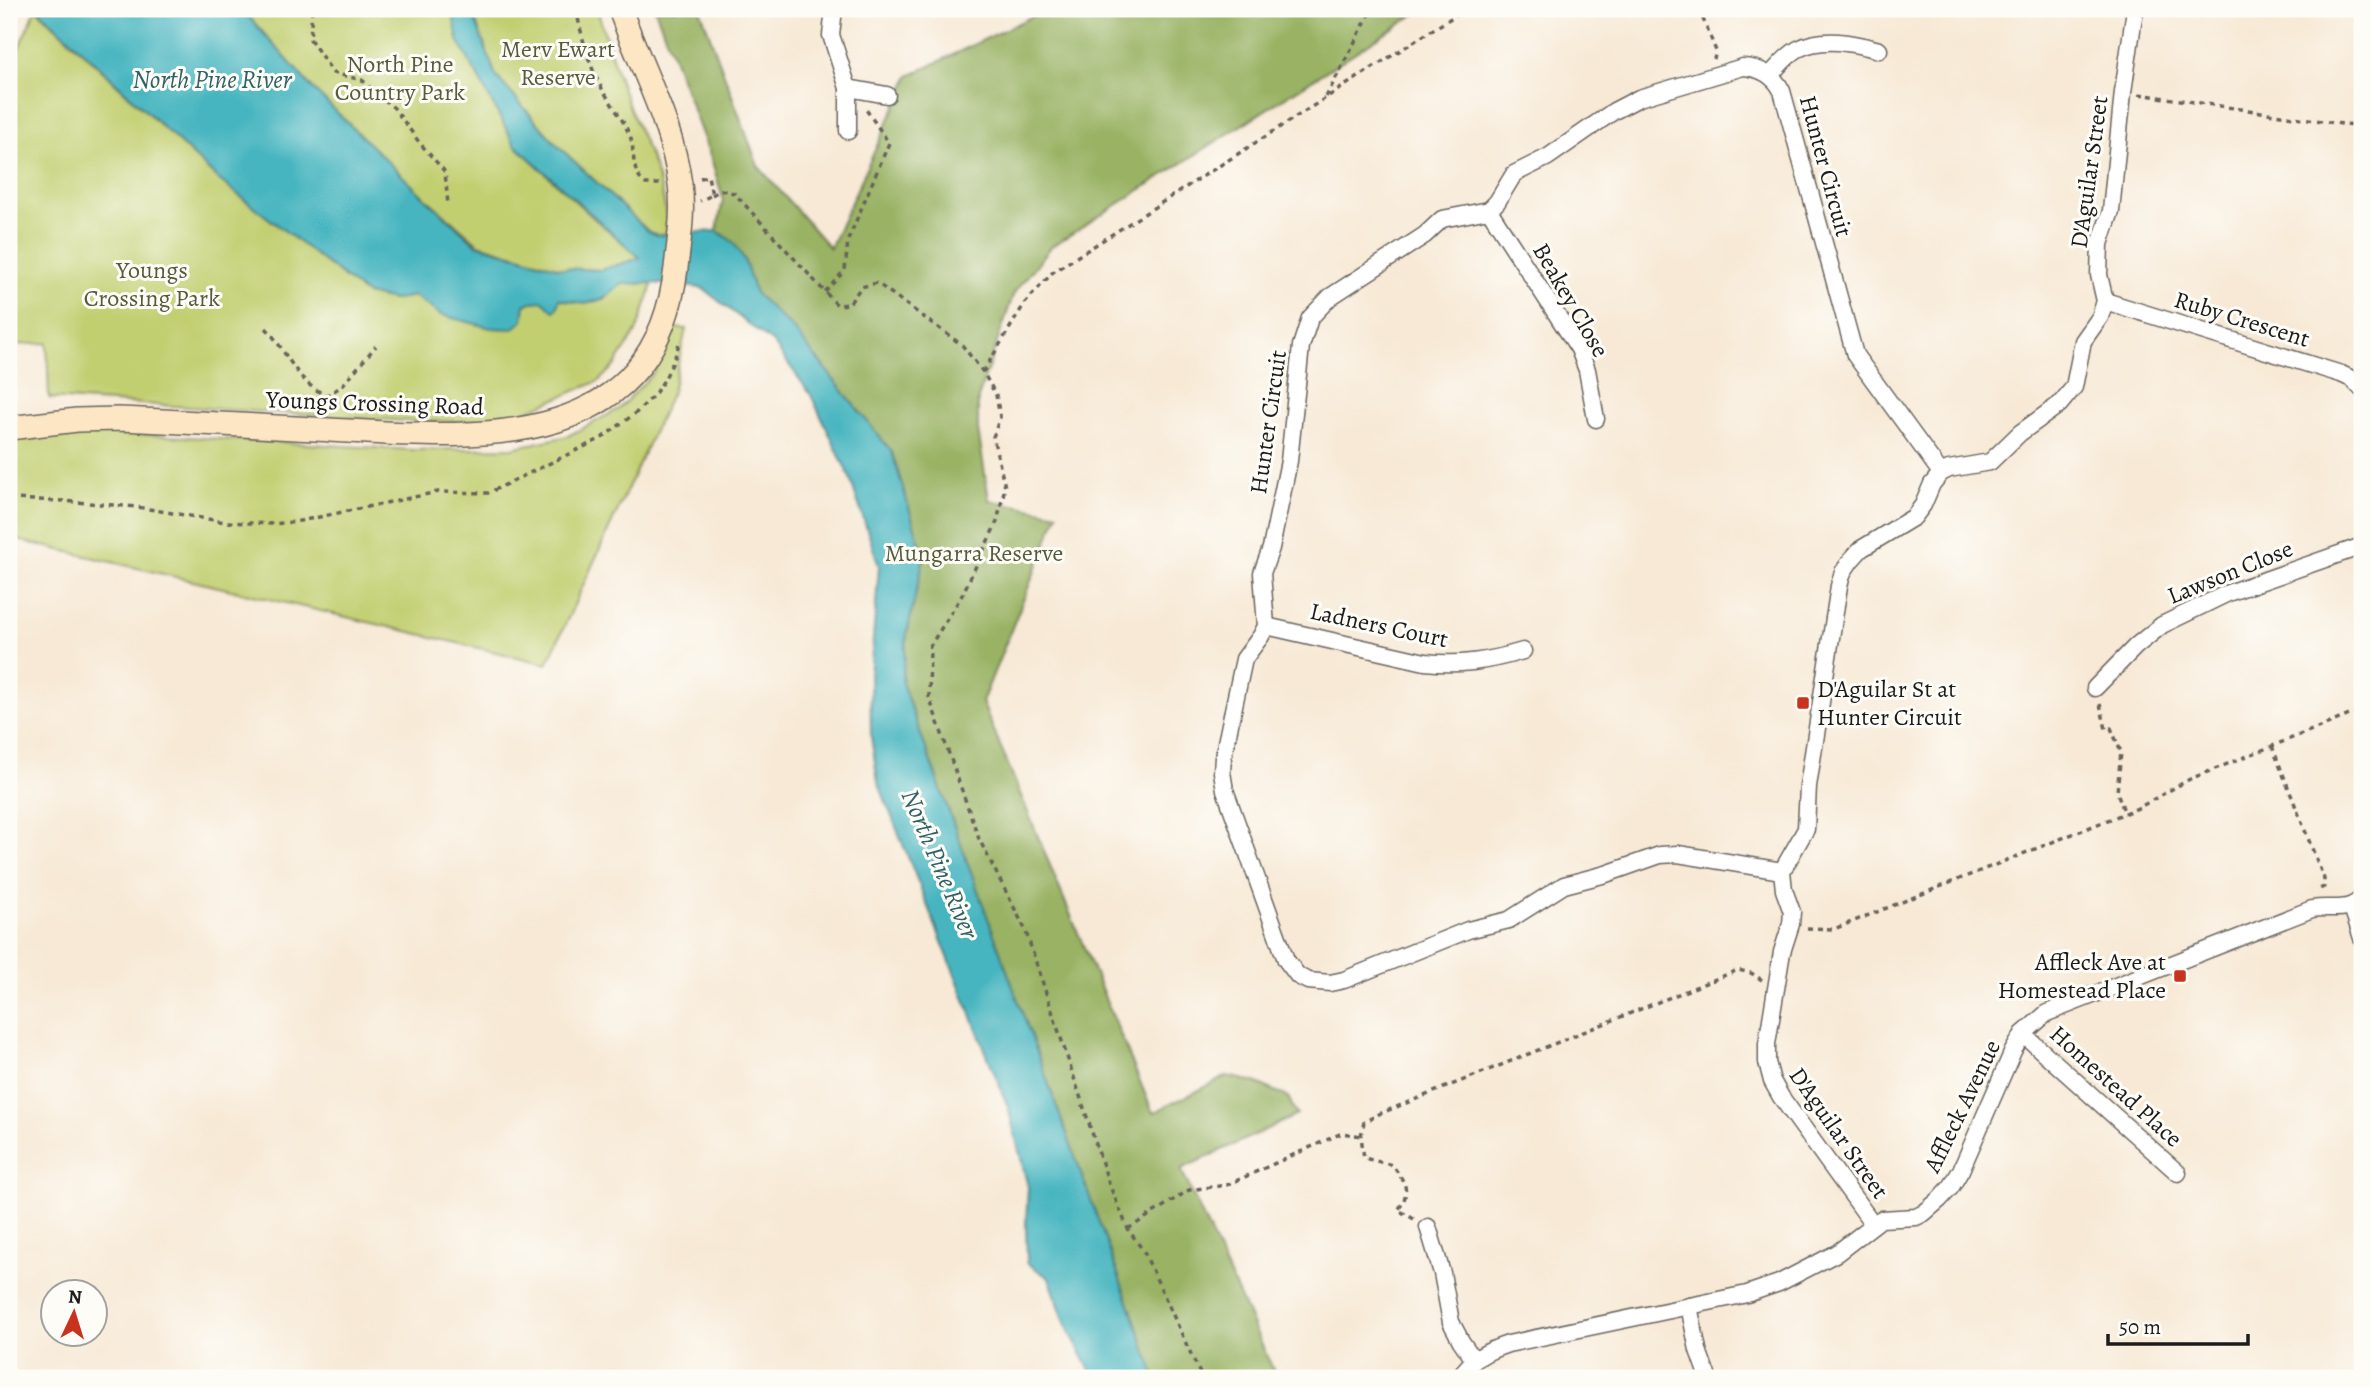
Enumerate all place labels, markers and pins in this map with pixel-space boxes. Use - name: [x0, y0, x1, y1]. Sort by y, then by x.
- place label: D'Aguilar St at Hunter Circuit: [1817, 673, 1962, 733]
- marker: D'Aguilar St at Hunter Circuit: [1795, 695, 1811, 711]
- place label: Affleck Ave at Homestead Place: [1998, 946, 2166, 1006]
- marker: Affleck Ave at Homestead Place: [2172, 968, 2188, 984]

